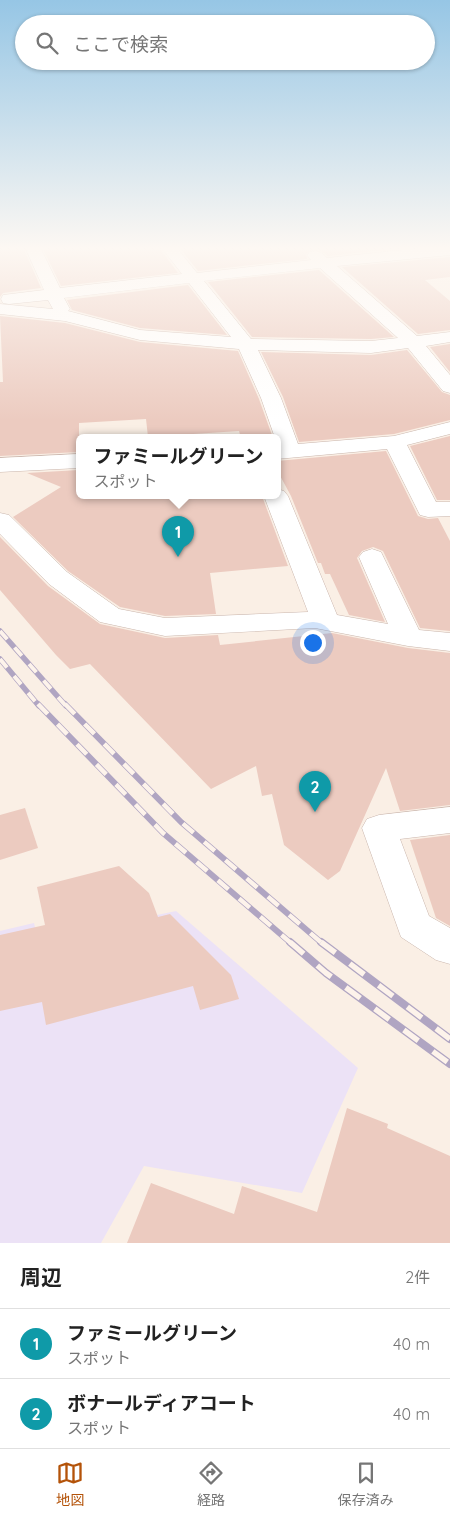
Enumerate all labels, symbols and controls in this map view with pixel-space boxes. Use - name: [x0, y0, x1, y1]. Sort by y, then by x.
- search box: [15, 15, 435, 70]
- icon: search: [33, 29, 61, 57]
- text: ここで検索: [73, 32, 168, 56]
- popup: [76, 434, 281, 499]
- text: ファミールグリーン: [93, 444, 264, 468]
- text: スポット: [93, 471, 157, 491]
- pin: 1: [162, 516, 194, 557]
- your location: [300, 630, 326, 656]
- pin: 2: [299, 771, 331, 812]
- text: 周辺: [20, 1264, 62, 1290]
- text: 2件: [405, 1267, 430, 1287]
- text: ファミールグリーン: [67, 1321, 237, 1345]
- text: 1: [33, 1334, 39, 1354]
- text: 40 m: [393, 1334, 430, 1354]
- text: スポット: [67, 1348, 131, 1368]
- text: ボナールディアコート: [67, 1391, 256, 1415]
- text: 2: [31, 1404, 41, 1424]
- text: 40 m: [393, 1404, 430, 1424]
- text: スポット: [67, 1418, 131, 1438]
- tab: 地図: [56, 1459, 84, 1509]
- tab: 経路: [197, 1459, 225, 1509]
- tab: 保存済み: [338, 1459, 394, 1509]

